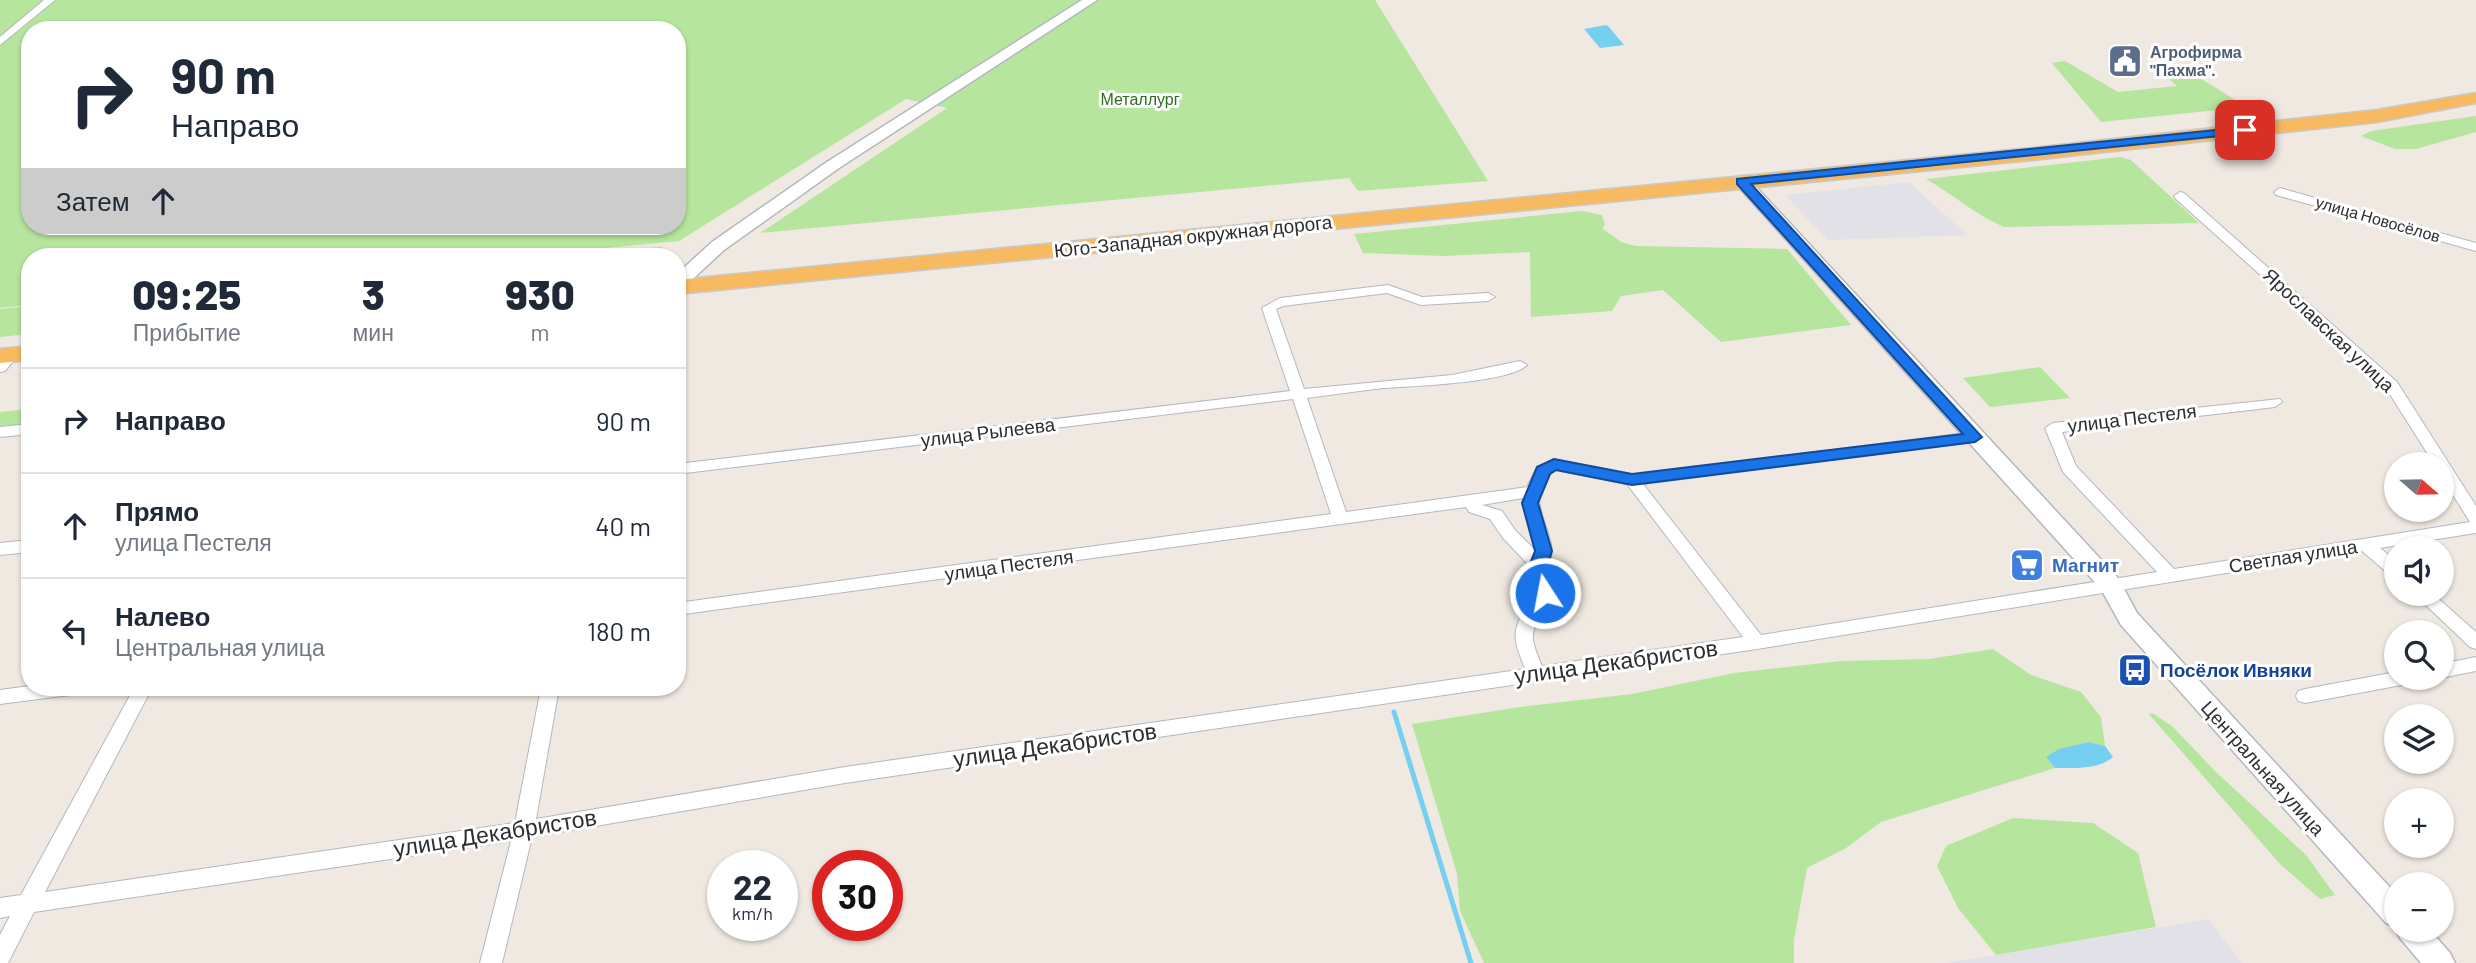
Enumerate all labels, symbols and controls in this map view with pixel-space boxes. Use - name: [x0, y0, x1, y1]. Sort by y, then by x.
- public building icon: Агрофирма "Пахма".: [2106, 42, 2144, 80]
- place label: Агрофирма "Пахма".: [2150, 42, 2242, 79]
- text: 90 m: [171, 45, 276, 104]
- icon: right: [56, 49, 147, 140]
- park label: Металлург: [1100, 89, 1180, 108]
- pin: [2215, 100, 2275, 160]
- text: Направо: [171, 105, 299, 143]
- icon: arrive: [2226, 111, 2264, 149]
- icon: ahead: [144, 182, 182, 220]
- text: Затем: [56, 185, 130, 216]
- street label: улица Новосёлов: [2314, 192, 2443, 245]
- street label: Юго-Западная окружная дорога: [1053, 209, 1334, 262]
- street label: Ярославская улица: [2259, 263, 2400, 397]
- text: 09:25: [132, 268, 241, 318]
- text: 3: [362, 268, 385, 318]
- text: 930: [505, 268, 575, 318]
- text: Прибытие: [133, 318, 241, 346]
- text: мин: [353, 318, 394, 346]
- text: m: [530, 318, 549, 346]
- street label: улица Пестеля: [2066, 398, 2198, 437]
- icon: right: [56, 402, 94, 440]
- text: Направо: [115, 404, 226, 435]
- text: 90 m: [596, 405, 651, 436]
- street label: улица Рылеева: [920, 412, 1057, 451]
- north arrow: [2384, 452, 2454, 522]
- map controls: [2384, 452, 2454, 942]
- text: Прямо: [115, 495, 199, 526]
- icon: ahead: [56, 507, 94, 545]
- text: 40 m: [595, 510, 651, 541]
- text: улица Пестеля: [115, 528, 272, 556]
- street label: Светлая улица: [2227, 534, 2359, 577]
- button: sound: [2384, 536, 2454, 606]
- street label: улица Пестеля: [943, 544, 1075, 585]
- supermarket icon: Магнит: [2008, 546, 2046, 584]
- place label: Магнит: [2052, 553, 2119, 576]
- position arrow: [1508, 556, 1582, 630]
- text: Налево: [115, 600, 210, 631]
- icon: left: [56, 612, 94, 650]
- text: 180 m: [587, 615, 651, 646]
- button: search: [2384, 620, 2454, 690]
- text: Центральная улица: [115, 633, 325, 661]
- street label: улица Декабристов: [1512, 633, 1719, 689]
- bus stop icon: Посёлок Ивняки: [2116, 651, 2154, 689]
- place label: Посёлок Ивняки: [2160, 658, 2312, 681]
- street label: Центральная улица: [2197, 696, 2330, 840]
- button: layers: [2384, 704, 2454, 774]
- street label: улица Декабристов: [951, 716, 1158, 772]
- button: +: [2384, 788, 2454, 858]
- street label: улица Декабристов: [391, 802, 598, 862]
- speed limit sign: 30: [812, 850, 903, 941]
- text: 22: [733, 865, 772, 907]
- button: −: [2384, 872, 2454, 942]
- text: km/h: [732, 902, 773, 924]

